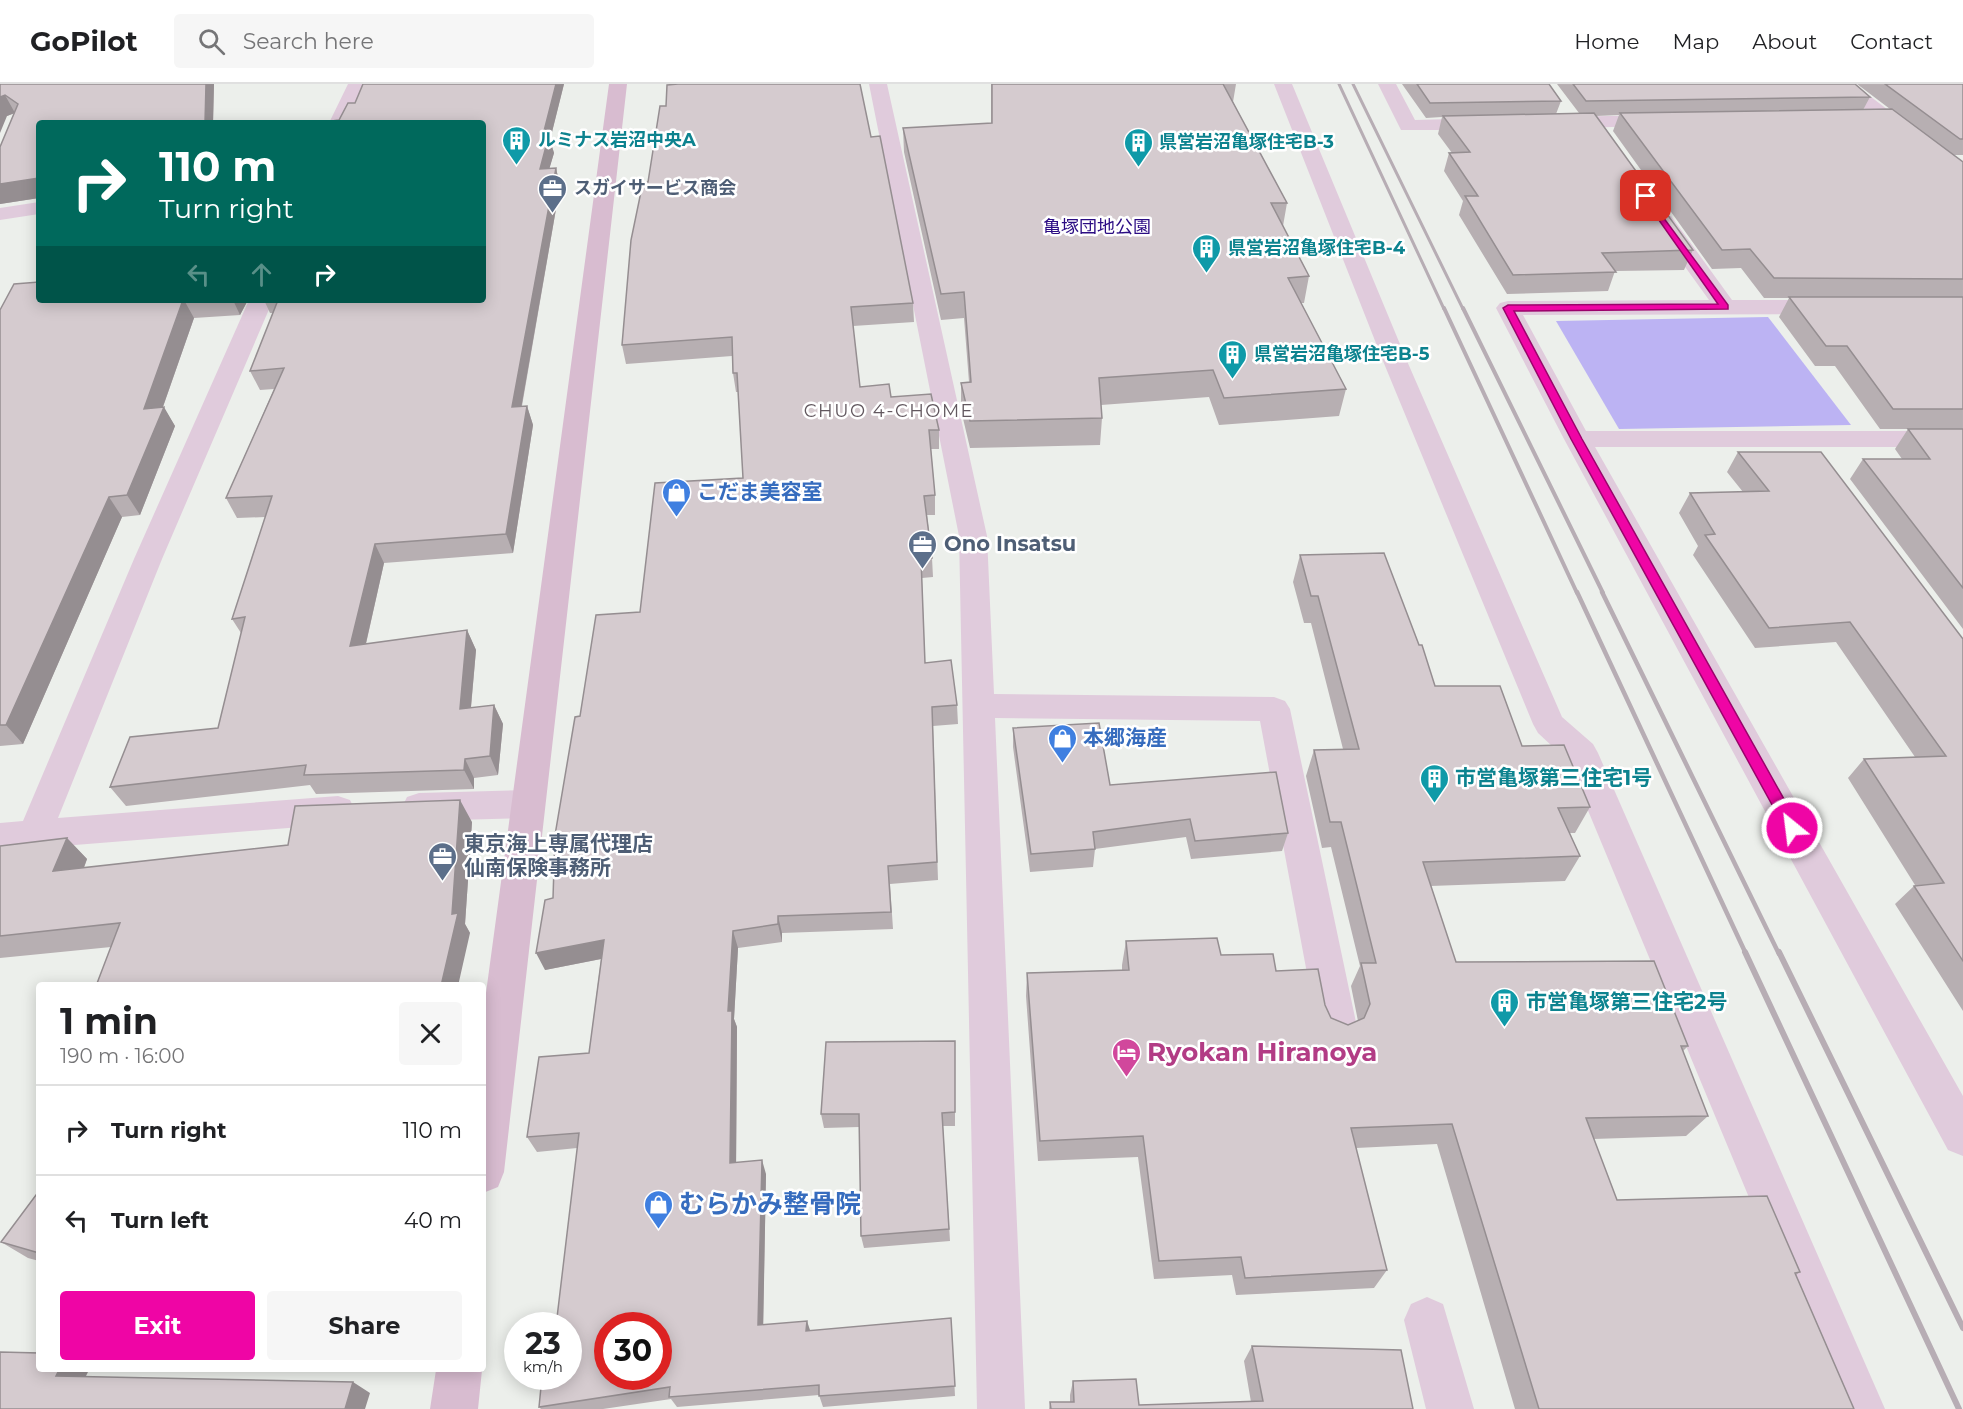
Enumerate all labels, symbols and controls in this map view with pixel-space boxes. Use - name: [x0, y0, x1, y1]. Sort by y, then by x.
- search box: [174, 14, 594, 68]
- text: GoPilot: [30, 24, 138, 58]
- icon: search: [195, 25, 228, 58]
- text: Search here: [243, 28, 374, 55]
- text: Home: [1574, 29, 1639, 54]
- text: Map: [1672, 29, 1719, 54]
- text: About: [1752, 29, 1817, 54]
- text: Contact: [1850, 29, 1933, 54]
- building icon: ルミナス岩沼中央A: [501, 124, 533, 166]
- building icon: 県営岩沼亀塚住宅B-3: [1122, 126, 1154, 168]
- place label: ルミナス岩沼中央A: [538, 129, 696, 151]
- place label: 県営岩沼亀塚住宅B-3: [1159, 131, 1334, 153]
- text: 110 m: [159, 140, 276, 192]
- icon: right: [60, 144, 138, 222]
- pin: [1620, 170, 1671, 221]
- office icon: スガイサービス商会: [537, 172, 569, 214]
- place label: スガイサービス商会: [574, 177, 736, 199]
- icon: arrive: [1629, 179, 1662, 212]
- text: Turn right: [159, 192, 294, 225]
- park label: 亀塚団地公園: [1043, 216, 1151, 238]
- building icon: 県営岩沼亀塚住宅B-4: [1191, 232, 1223, 274]
- place label: 県営岩沼亀塚住宅B-4: [1228, 237, 1406, 259]
- icon: left: [182, 258, 215, 291]
- icon: ahead: [245, 258, 278, 291]
- icon: right: [308, 258, 341, 291]
- building icon: 県営岩沼亀塚住宅B-5: [1217, 338, 1249, 380]
- place label: 県営岩沼亀塚住宅B-5: [1254, 343, 1430, 365]
- district label: CHUO 4-CHOME: [804, 400, 974, 422]
- shop icon: こだま美容室: [660, 476, 692, 518]
- place label: こだま美容室: [697, 479, 823, 504]
- office icon: Ono Insatsu: [907, 528, 939, 570]
- place label: Ono Insatsu: [944, 531, 1076, 556]
- shop icon: 本郷海産: [1046, 722, 1078, 764]
- place label: 本郷海産: [1083, 725, 1167, 750]
- building icon: 市営亀塚第三住宅1号: [1418, 762, 1450, 804]
- place label: 市営亀塚第三住宅1号: [1455, 765, 1652, 790]
- position arrow: [1760, 796, 1824, 860]
- place label: 東京海上専属代理店 仙南保険事務所: [464, 831, 653, 880]
- office icon: 東京海上専属代理店 仙南保険事務所: [427, 840, 459, 882]
- building icon: 市営亀塚第三住宅2号: [1489, 986, 1521, 1028]
- place label: 市営亀塚第三住宅2号: [1526, 989, 1727, 1014]
- text: 1 min: [60, 999, 158, 1043]
- button: close: [399, 1002, 462, 1065]
- hotel icon: Ryokan Hiranoya: [1110, 1036, 1142, 1078]
- place label: Ryokan Hiranoya: [1147, 1036, 1377, 1068]
- text: 190 m · 16:00: [60, 1044, 185, 1068]
- icon: right: [60, 1114, 93, 1147]
- text: Turn right: [111, 1117, 226, 1144]
- text: 110 m: [402, 1117, 462, 1144]
- shop icon: むらかみ整骨院: [642, 1188, 674, 1230]
- place label: むらかみ整骨院: [679, 1188, 861, 1220]
- icon: left: [60, 1204, 93, 1237]
- text: Turn left: [111, 1207, 209, 1234]
- text: 40 m: [404, 1207, 462, 1234]
- button: Exit: [60, 1291, 255, 1360]
- button: Share: [267, 1291, 462, 1360]
- speed limit sign: 30: [594, 1312, 672, 1390]
- text: 23: [525, 1325, 561, 1362]
- text: km/h: [523, 1357, 563, 1376]

